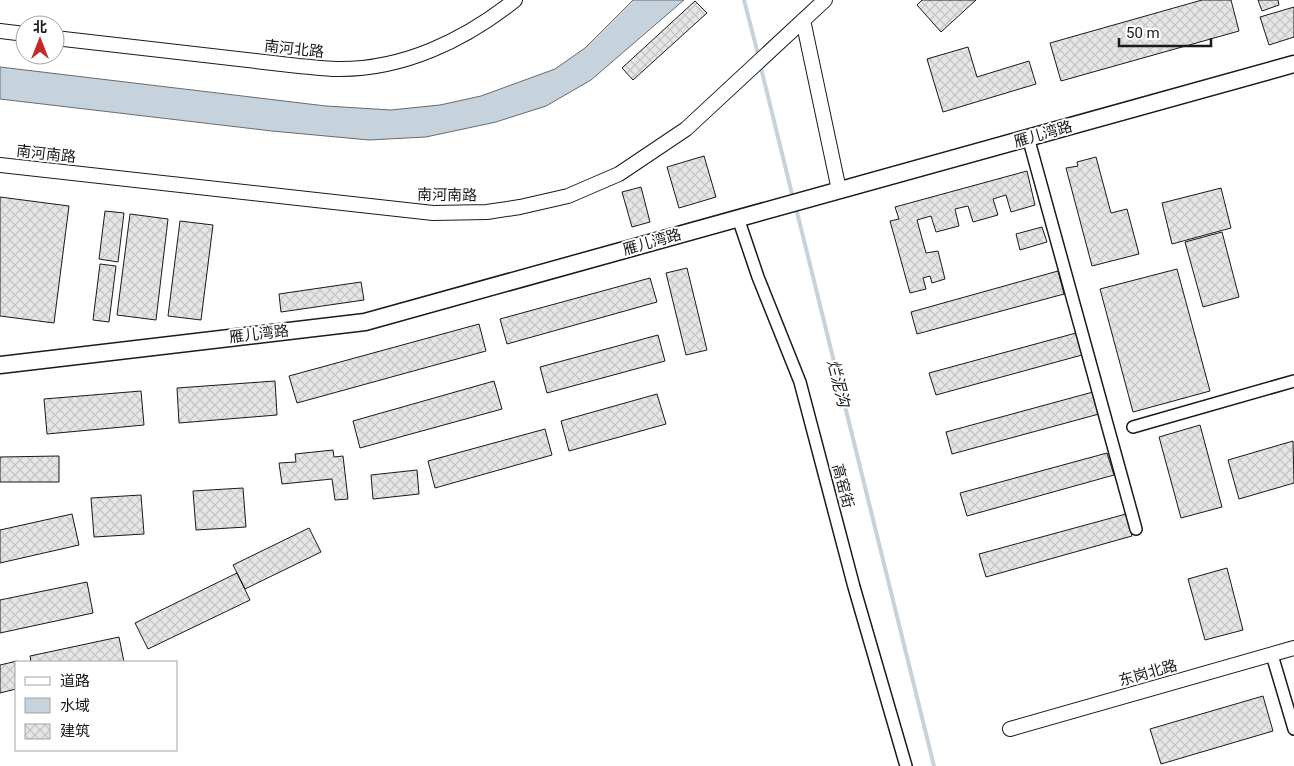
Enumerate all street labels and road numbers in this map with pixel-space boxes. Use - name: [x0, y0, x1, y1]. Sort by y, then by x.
- street label: 南河北路: [263, 37, 325, 61]
- street label: 雁儿湾路: [1012, 117, 1074, 151]
- street label: 南河南路: [15, 142, 77, 166]
- street label: 南河南路: [417, 185, 477, 205]
- street label: 雁儿湾路: [621, 225, 683, 259]
- street label: 雁儿湾路: [228, 321, 290, 347]
- street label: 高窑街: [828, 462, 858, 510]
- street label: 东岗北路: [1117, 656, 1179, 690]

